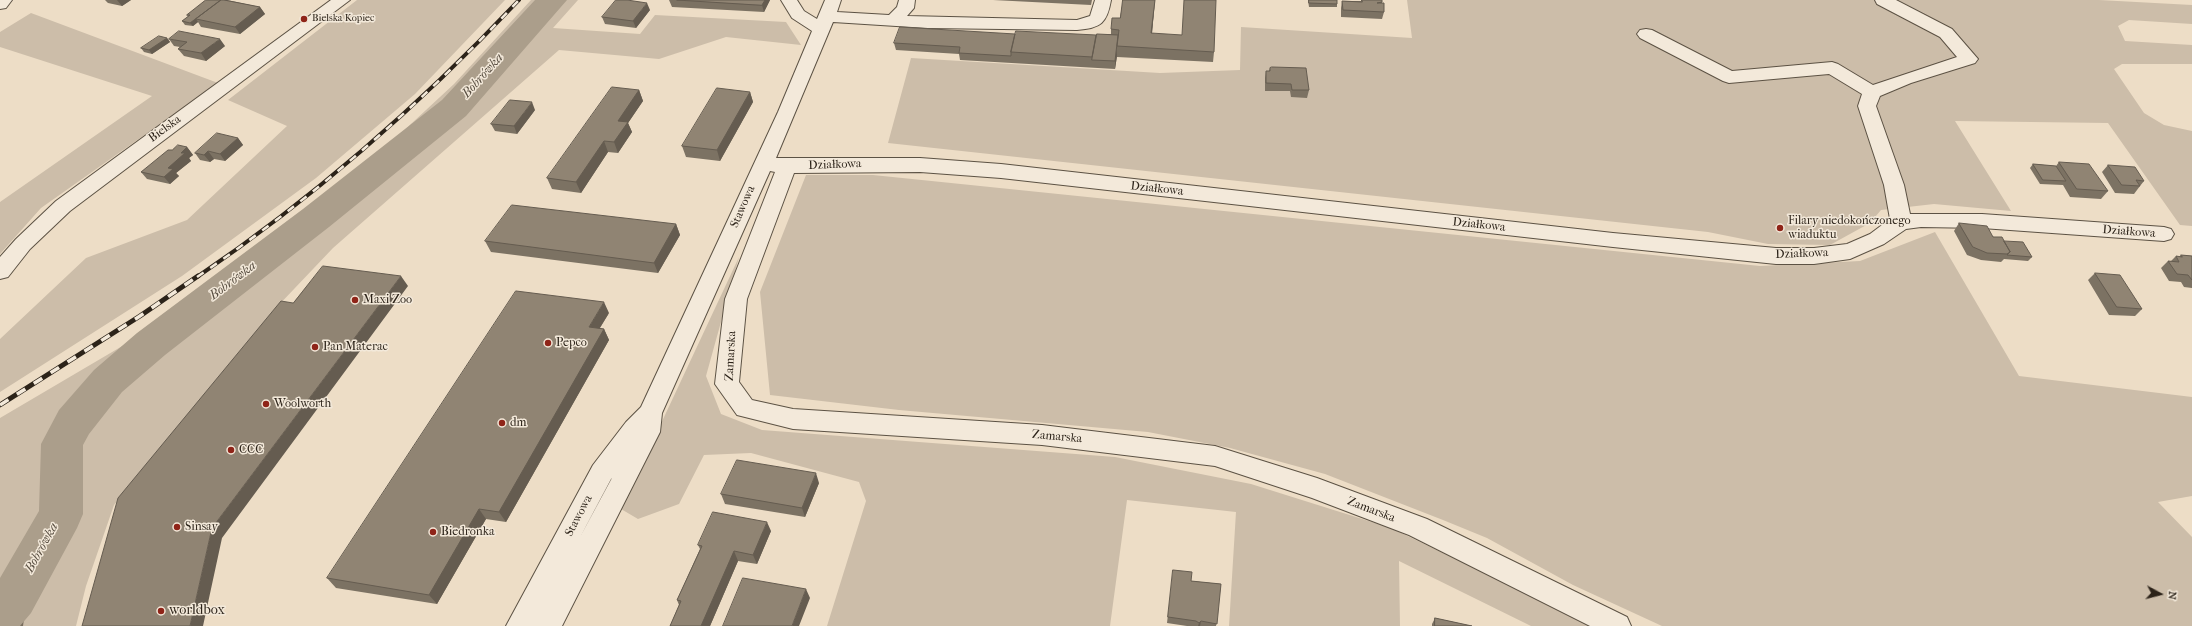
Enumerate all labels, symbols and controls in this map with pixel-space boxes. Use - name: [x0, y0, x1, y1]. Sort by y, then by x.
- place label: Bielska Kopiec: [312, 13, 374, 25]
- marker: Bielska Kopiec: [299, 14, 309, 24]
- water label: Bobrówka: [459, 51, 507, 101]
- street label: Bielska: [146, 112, 184, 146]
- street label: Działkowa: [808, 157, 862, 173]
- street label: Działkowa: [1130, 179, 1184, 199]
- street label: Stawowa: [727, 184, 759, 230]
- place label: Filary niedokończonego wiaduktu: [1788, 214, 1911, 242]
- street label: Działkowa: [1452, 215, 1506, 235]
- marker: Filary niedokończonego wiaduktu: [1775, 223, 1785, 233]
- street label: Działkowa: [2102, 223, 2156, 241]
- street label: Działkowa: [1775, 246, 1829, 262]
- water label: Bobrówka: [207, 258, 259, 304]
- place label: Maxi Zoo: [363, 293, 412, 307]
- marker: Maxi Zoo: [350, 295, 360, 305]
- street label: Zamarska: [722, 330, 740, 382]
- place label: Pepco: [556, 336, 587, 350]
- marker: Pepco: [543, 338, 553, 348]
- place label: Pan Materac: [323, 340, 388, 354]
- marker: Pan Materac: [310, 342, 320, 352]
- place label: Woolworth: [274, 397, 331, 411]
- marker: Woolworth: [261, 399, 271, 409]
- place label: dm: [510, 416, 527, 430]
- marker: dm: [497, 418, 507, 428]
- street label: Zamarska: [1031, 428, 1083, 446]
- place label: CCC: [239, 443, 263, 457]
- marker: CCC: [226, 445, 236, 455]
- street label: Stawowa: [562, 493, 596, 539]
- street label: Zamarska: [1345, 494, 1397, 526]
- water label: Bobrówka: [22, 520, 62, 576]
- place label: Sinsay: [185, 520, 218, 534]
- marker: Sinsay: [172, 522, 182, 532]
- place label: Biedronka: [441, 525, 494, 539]
- marker: Biedronka: [428, 527, 438, 537]
- north arrow: [2140, 574, 2180, 614]
- text: N: [2165, 591, 2179, 600]
- place label: worldbox: [169, 603, 225, 619]
- marker: worldbox: [156, 606, 166, 616]

